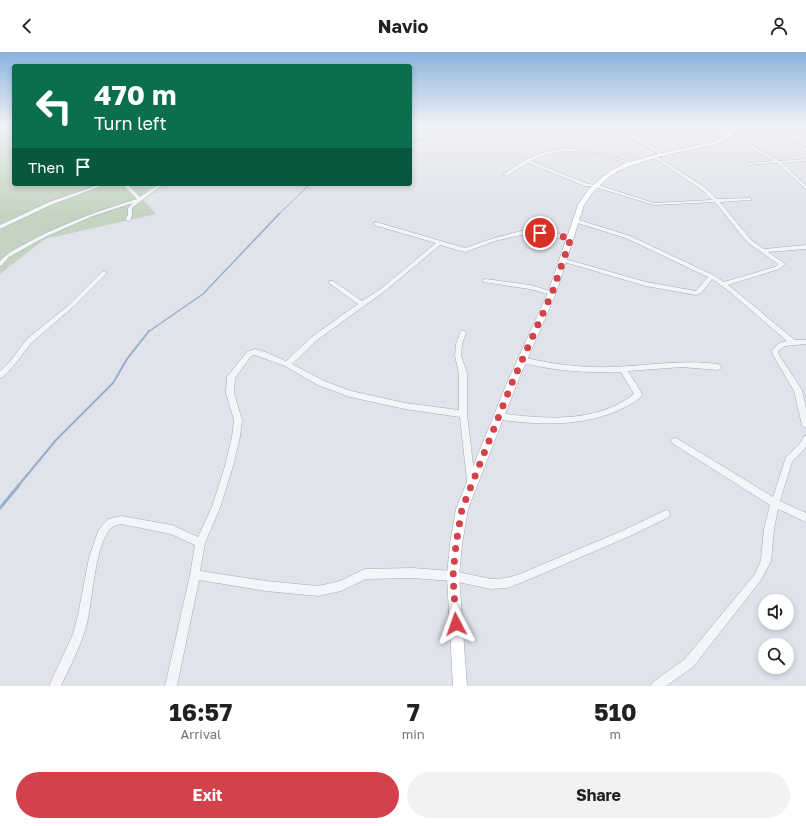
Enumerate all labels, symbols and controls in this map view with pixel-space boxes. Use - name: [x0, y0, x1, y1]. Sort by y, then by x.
- icon: back: [16, 15, 38, 37]
- text: Navio: [378, 15, 428, 37]
- icon: person: [768, 15, 790, 37]
- text: 470 m: [94, 78, 176, 111]
- icon: left: [28, 80, 80, 132]
- text: Turn left: [94, 112, 167, 134]
- icon: arrive: [72, 156, 94, 178]
- text: Then: [28, 158, 64, 176]
- pin: [523, 216, 557, 250]
- icon: arrive: [529, 222, 551, 244]
- map controls: [758, 594, 794, 674]
- button: sound: [758, 594, 794, 630]
- position arrow: [435, 603, 477, 645]
- button: search: [758, 638, 794, 674]
- text: 16:57: [169, 697, 232, 726]
- text: 7: [407, 697, 420, 726]
- text: 510: [594, 697, 637, 726]
- text: Arrival: [180, 726, 221, 742]
- text: min: [402, 726, 425, 742]
- text: m: [610, 726, 621, 742]
- button: Exit: [16, 772, 399, 818]
- button: Share: [407, 772, 790, 818]

